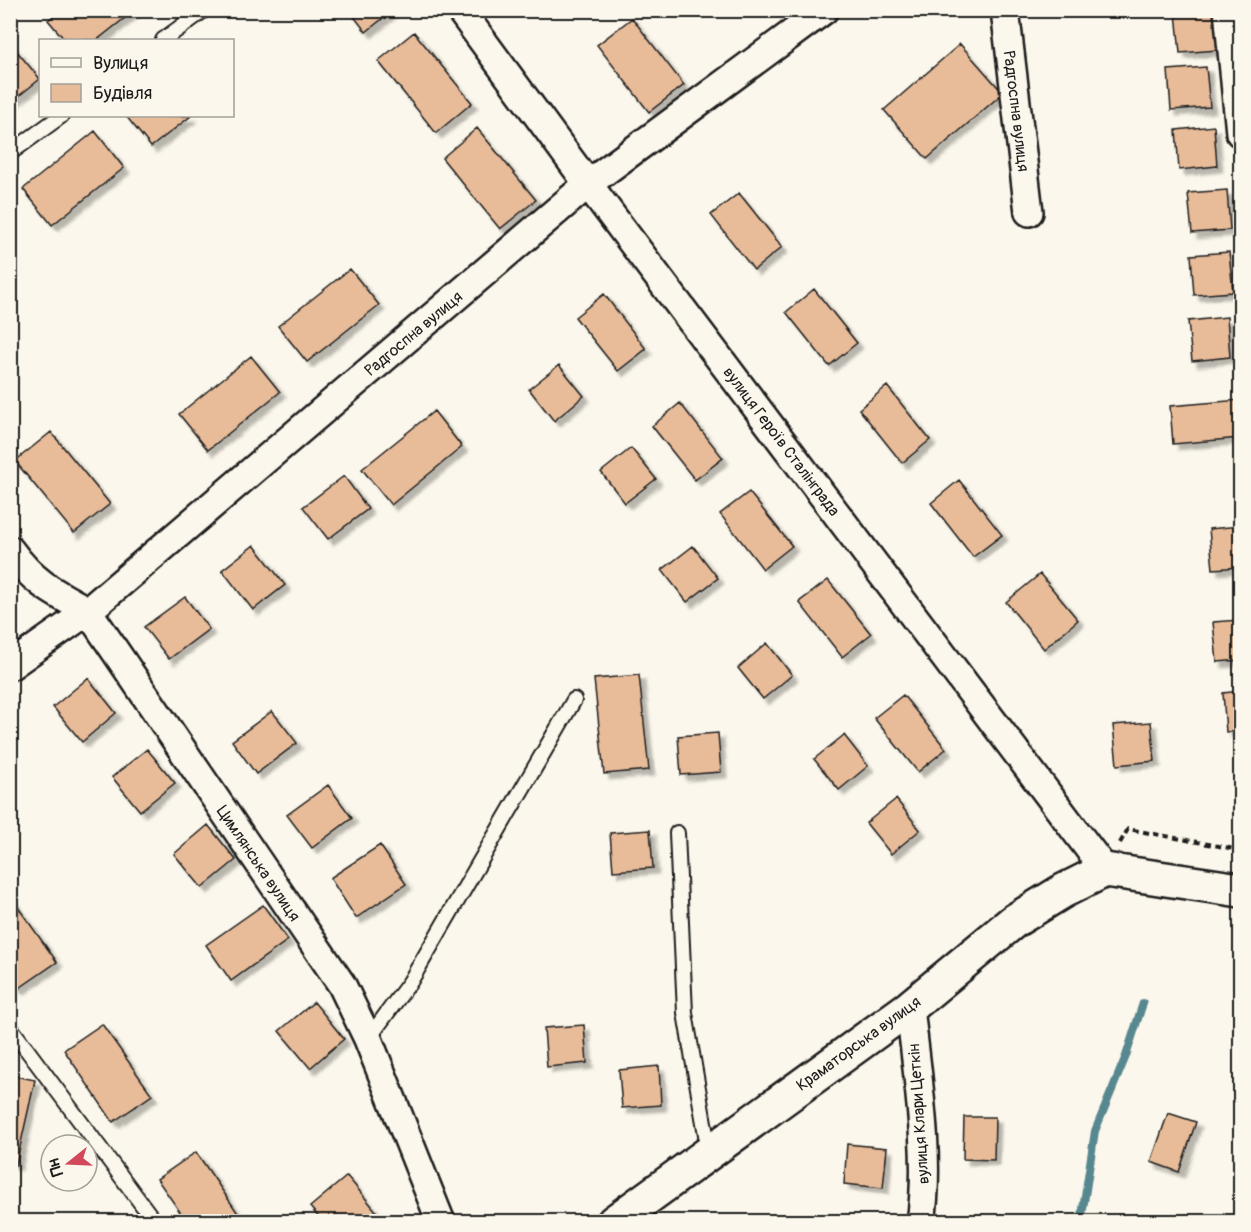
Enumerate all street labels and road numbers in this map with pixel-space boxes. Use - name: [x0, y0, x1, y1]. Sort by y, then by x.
- street label: Радгоспна вулиця: [999, 49, 1033, 173]
- street label: Радгоспна вулиця: [360, 287, 467, 381]
- street label: вулиця Героїв Сталінграда: [719, 363, 844, 520]
- street label: Цимлянська вулиця: [212, 802, 304, 925]
- street label: Краматорська вулиця: [793, 992, 925, 1096]
- street label: вулиця Клари Цеткін: [904, 1043, 934, 1185]

